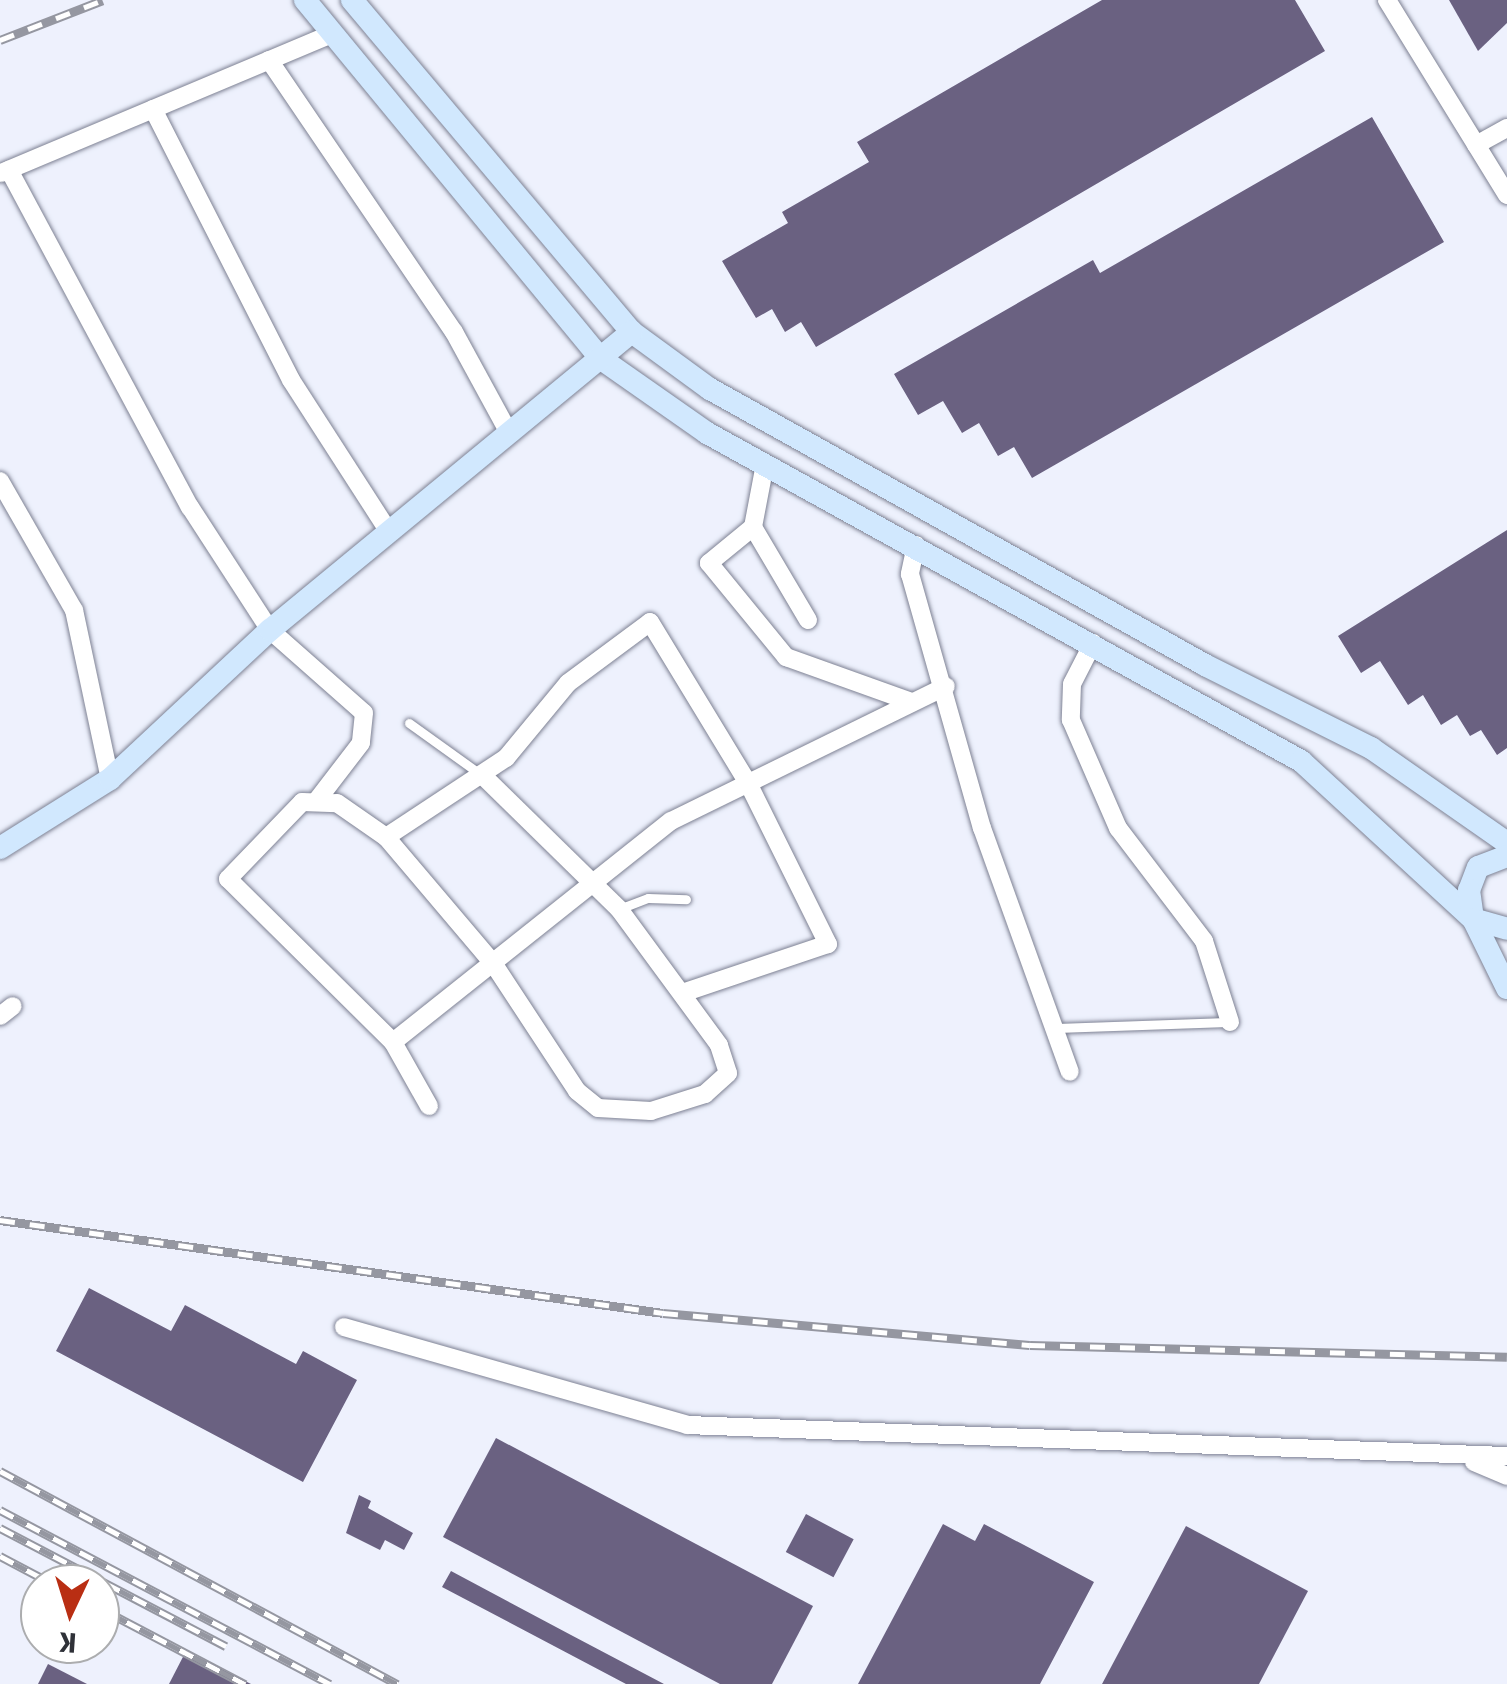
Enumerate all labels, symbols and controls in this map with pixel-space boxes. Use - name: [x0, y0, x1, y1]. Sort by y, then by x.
- north arrow: [20, 1564, 120, 1664]
- text: K: [59, 1625, 77, 1659]

